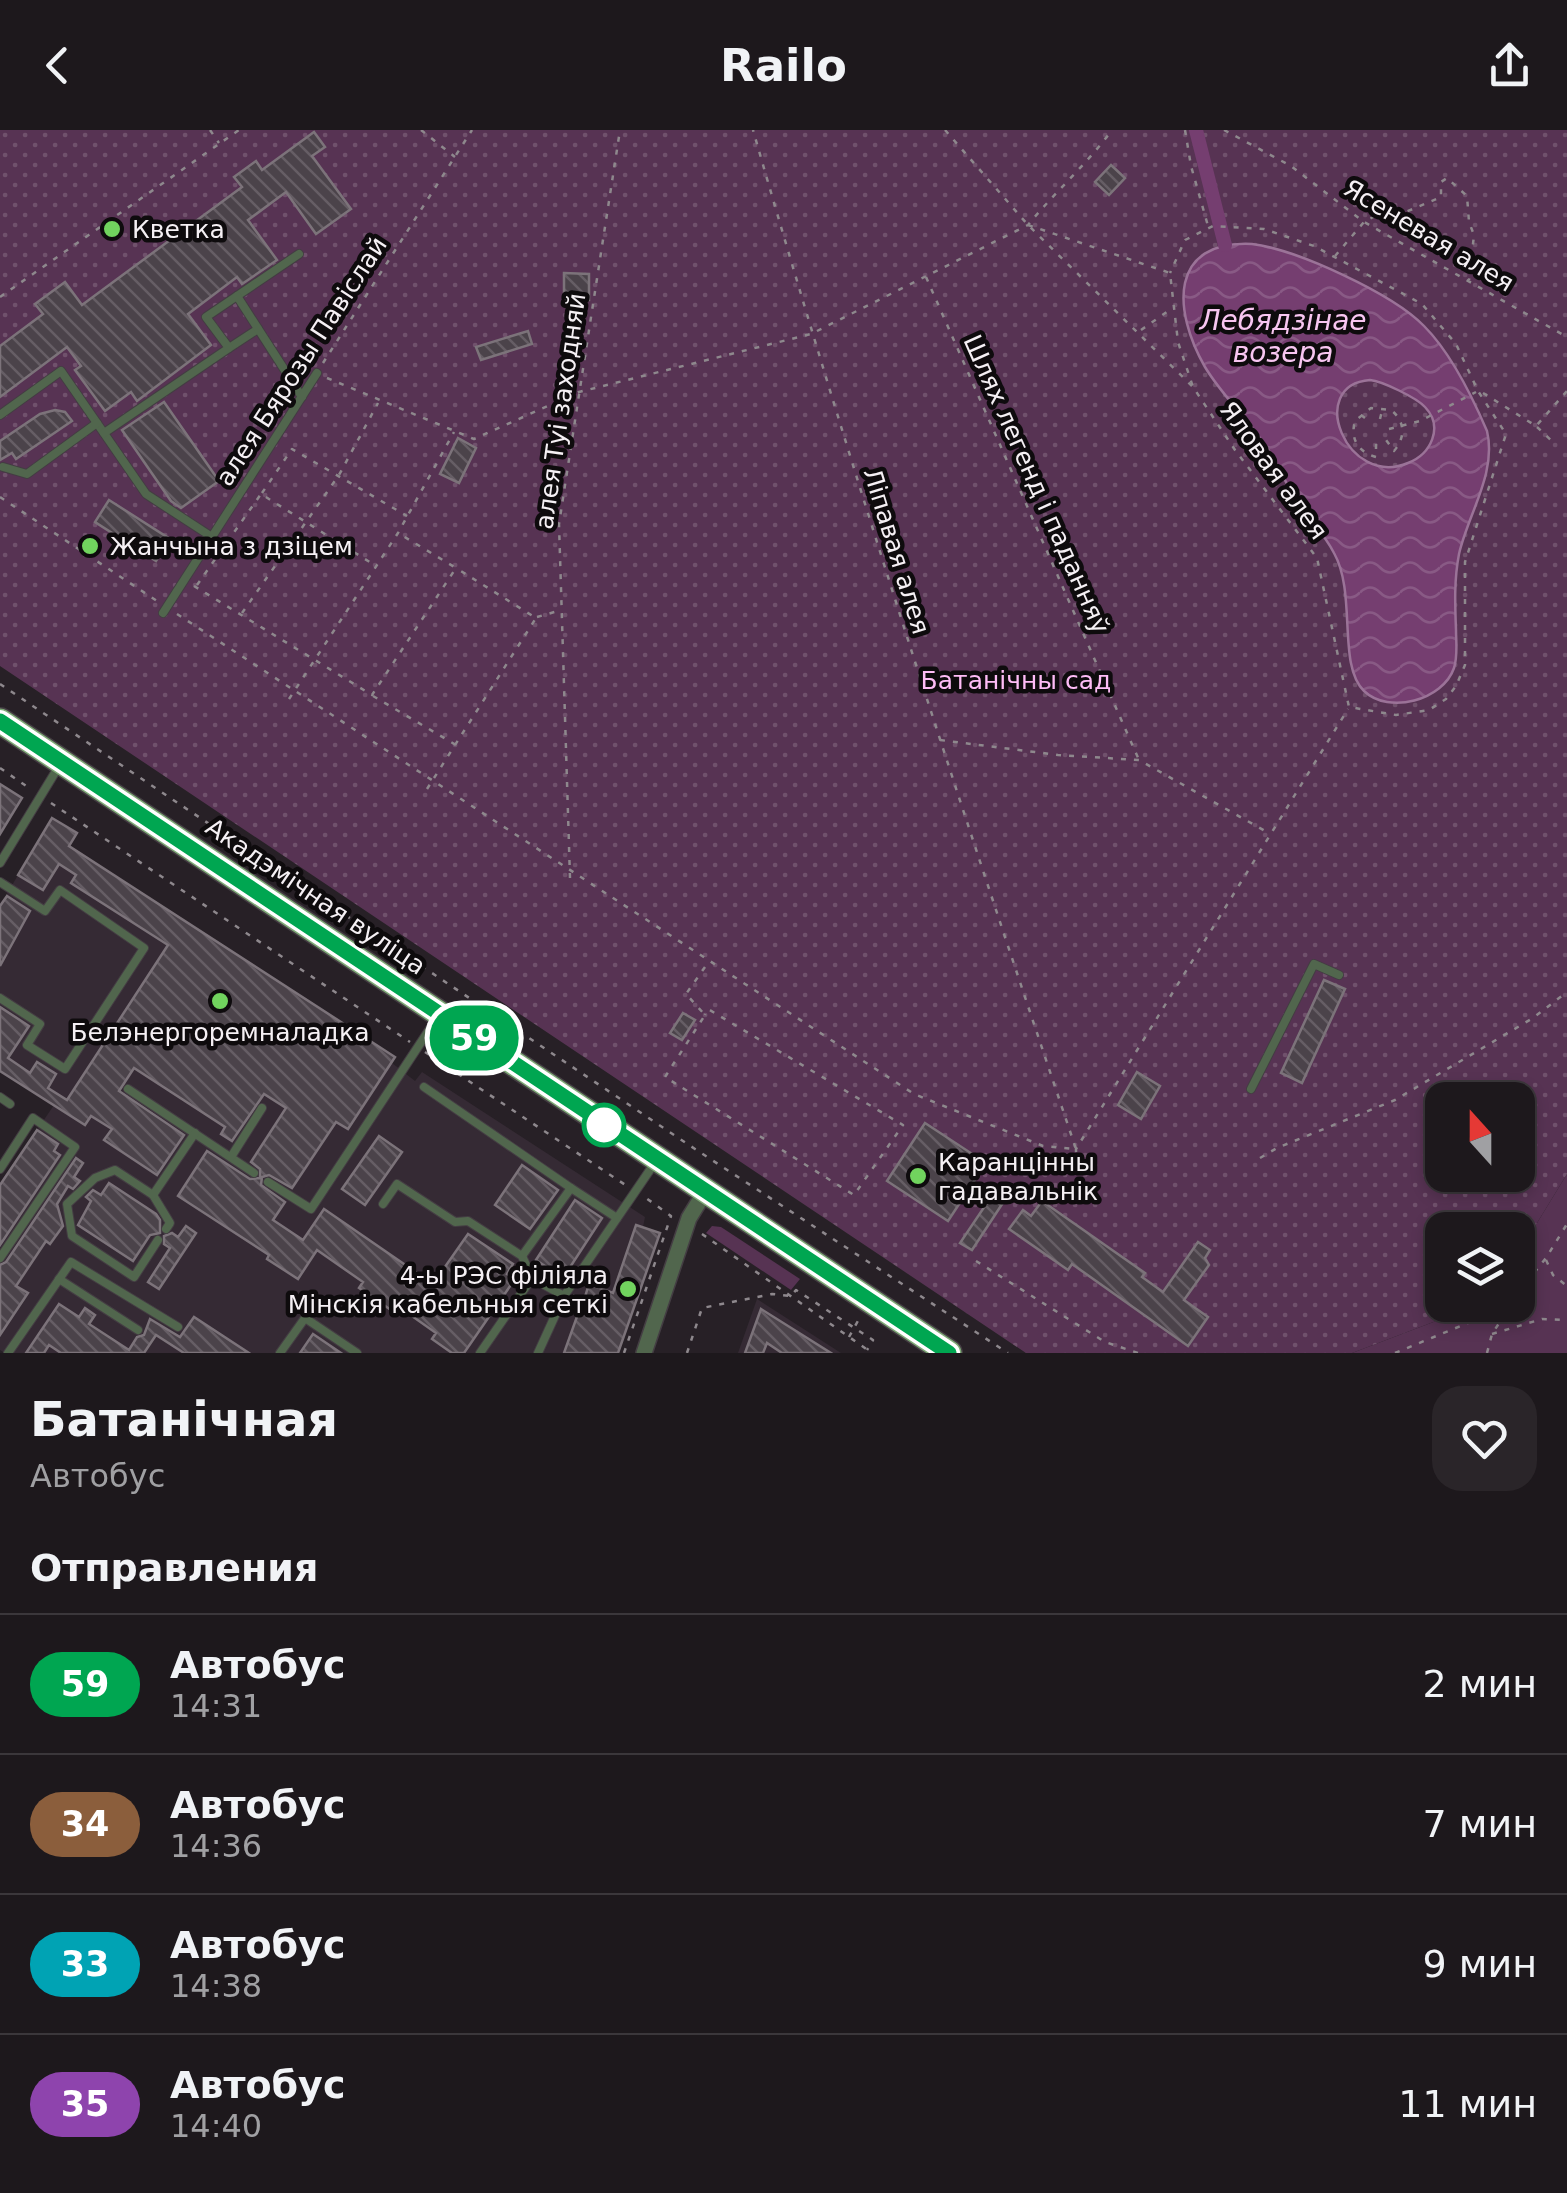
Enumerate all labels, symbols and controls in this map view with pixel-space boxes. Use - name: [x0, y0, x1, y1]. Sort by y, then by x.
- icon: back: [30, 38, 85, 93]
- icon: share: [1482, 38, 1537, 93]
- text: Railo: [720, 39, 847, 92]
- street label: Ясеневая алея: [1339, 173, 1519, 298]
- place label: Кветка: [132, 215, 225, 244]
- marker: Кветка: [101, 218, 123, 240]
- street label: алея Бярозы Павіслай: [210, 231, 393, 491]
- street label: алея Туі заходняй: [530, 291, 591, 531]
- water label: Лебядзінае возера: [1198, 304, 1367, 369]
- street label: Шлях легенд і паданняў: [957, 330, 1116, 638]
- street label: Яловая алея: [1214, 396, 1333, 545]
- street label: Ліпавая алея: [857, 465, 936, 638]
- place label: Жанчына з дзіцем: [110, 532, 353, 561]
- marker: Жанчына з дзіцем: [79, 535, 101, 557]
- park label: Батанічны сад: [921, 666, 1111, 695]
- street label: Акадэмічная вуліца: [200, 812, 431, 981]
- marker: Белэнергоремналадка: [209, 990, 231, 1012]
- line badge: 59: [429, 1006, 519, 1070]
- place label: Белэнергоремналадка: [70, 1018, 370, 1047]
- text: 59: [450, 1018, 498, 1058]
- north arrow: [1425, 1082, 1535, 1192]
- map controls: [1425, 1082, 1535, 1322]
- unlabelled marker: [583, 1104, 625, 1146]
- place label: Каранцінны гадавальнік: [938, 1148, 1098, 1206]
- marker: Каранцінны гадавальнік: [907, 1165, 929, 1187]
- button: layers: [1425, 1212, 1535, 1322]
- place label: 4-ы РЭС філіяла Мінскія кабельныя сеткі: [288, 1261, 608, 1319]
- marker: 4-ы РЭС філіяла Мінскія кабельныя сеткі: [617, 1278, 639, 1300]
- button: heart: [1432, 1386, 1537, 1491]
- text: Батанічная: [30, 1391, 338, 1447]
- text: Автобус: [30, 1457, 165, 1495]
- text: Отправления: [30, 1546, 318, 1590]
- text: Автобус: [170, 1643, 345, 1687]
- text: 2 мин: [1423, 1662, 1537, 1706]
- text: 59: [61, 1664, 109, 1704]
- text: 14:31: [170, 1687, 262, 1725]
- text: Автобус: [170, 1783, 345, 1827]
- text: 7 мин: [1423, 1802, 1537, 1846]
- text: 34: [61, 1804, 109, 1844]
- text: 14:36: [170, 1827, 262, 1865]
- text: Автобус: [170, 1923, 345, 1967]
- text: 9 мин: [1423, 1942, 1537, 1986]
- text: 33: [61, 1944, 109, 1984]
- text: 14:38: [170, 1967, 262, 2005]
- text: Автобус: [170, 2063, 345, 2107]
- text: 11 мин: [1398, 2082, 1537, 2126]
- text: 35: [61, 2084, 109, 2124]
- text: 14:40: [170, 2107, 262, 2145]

